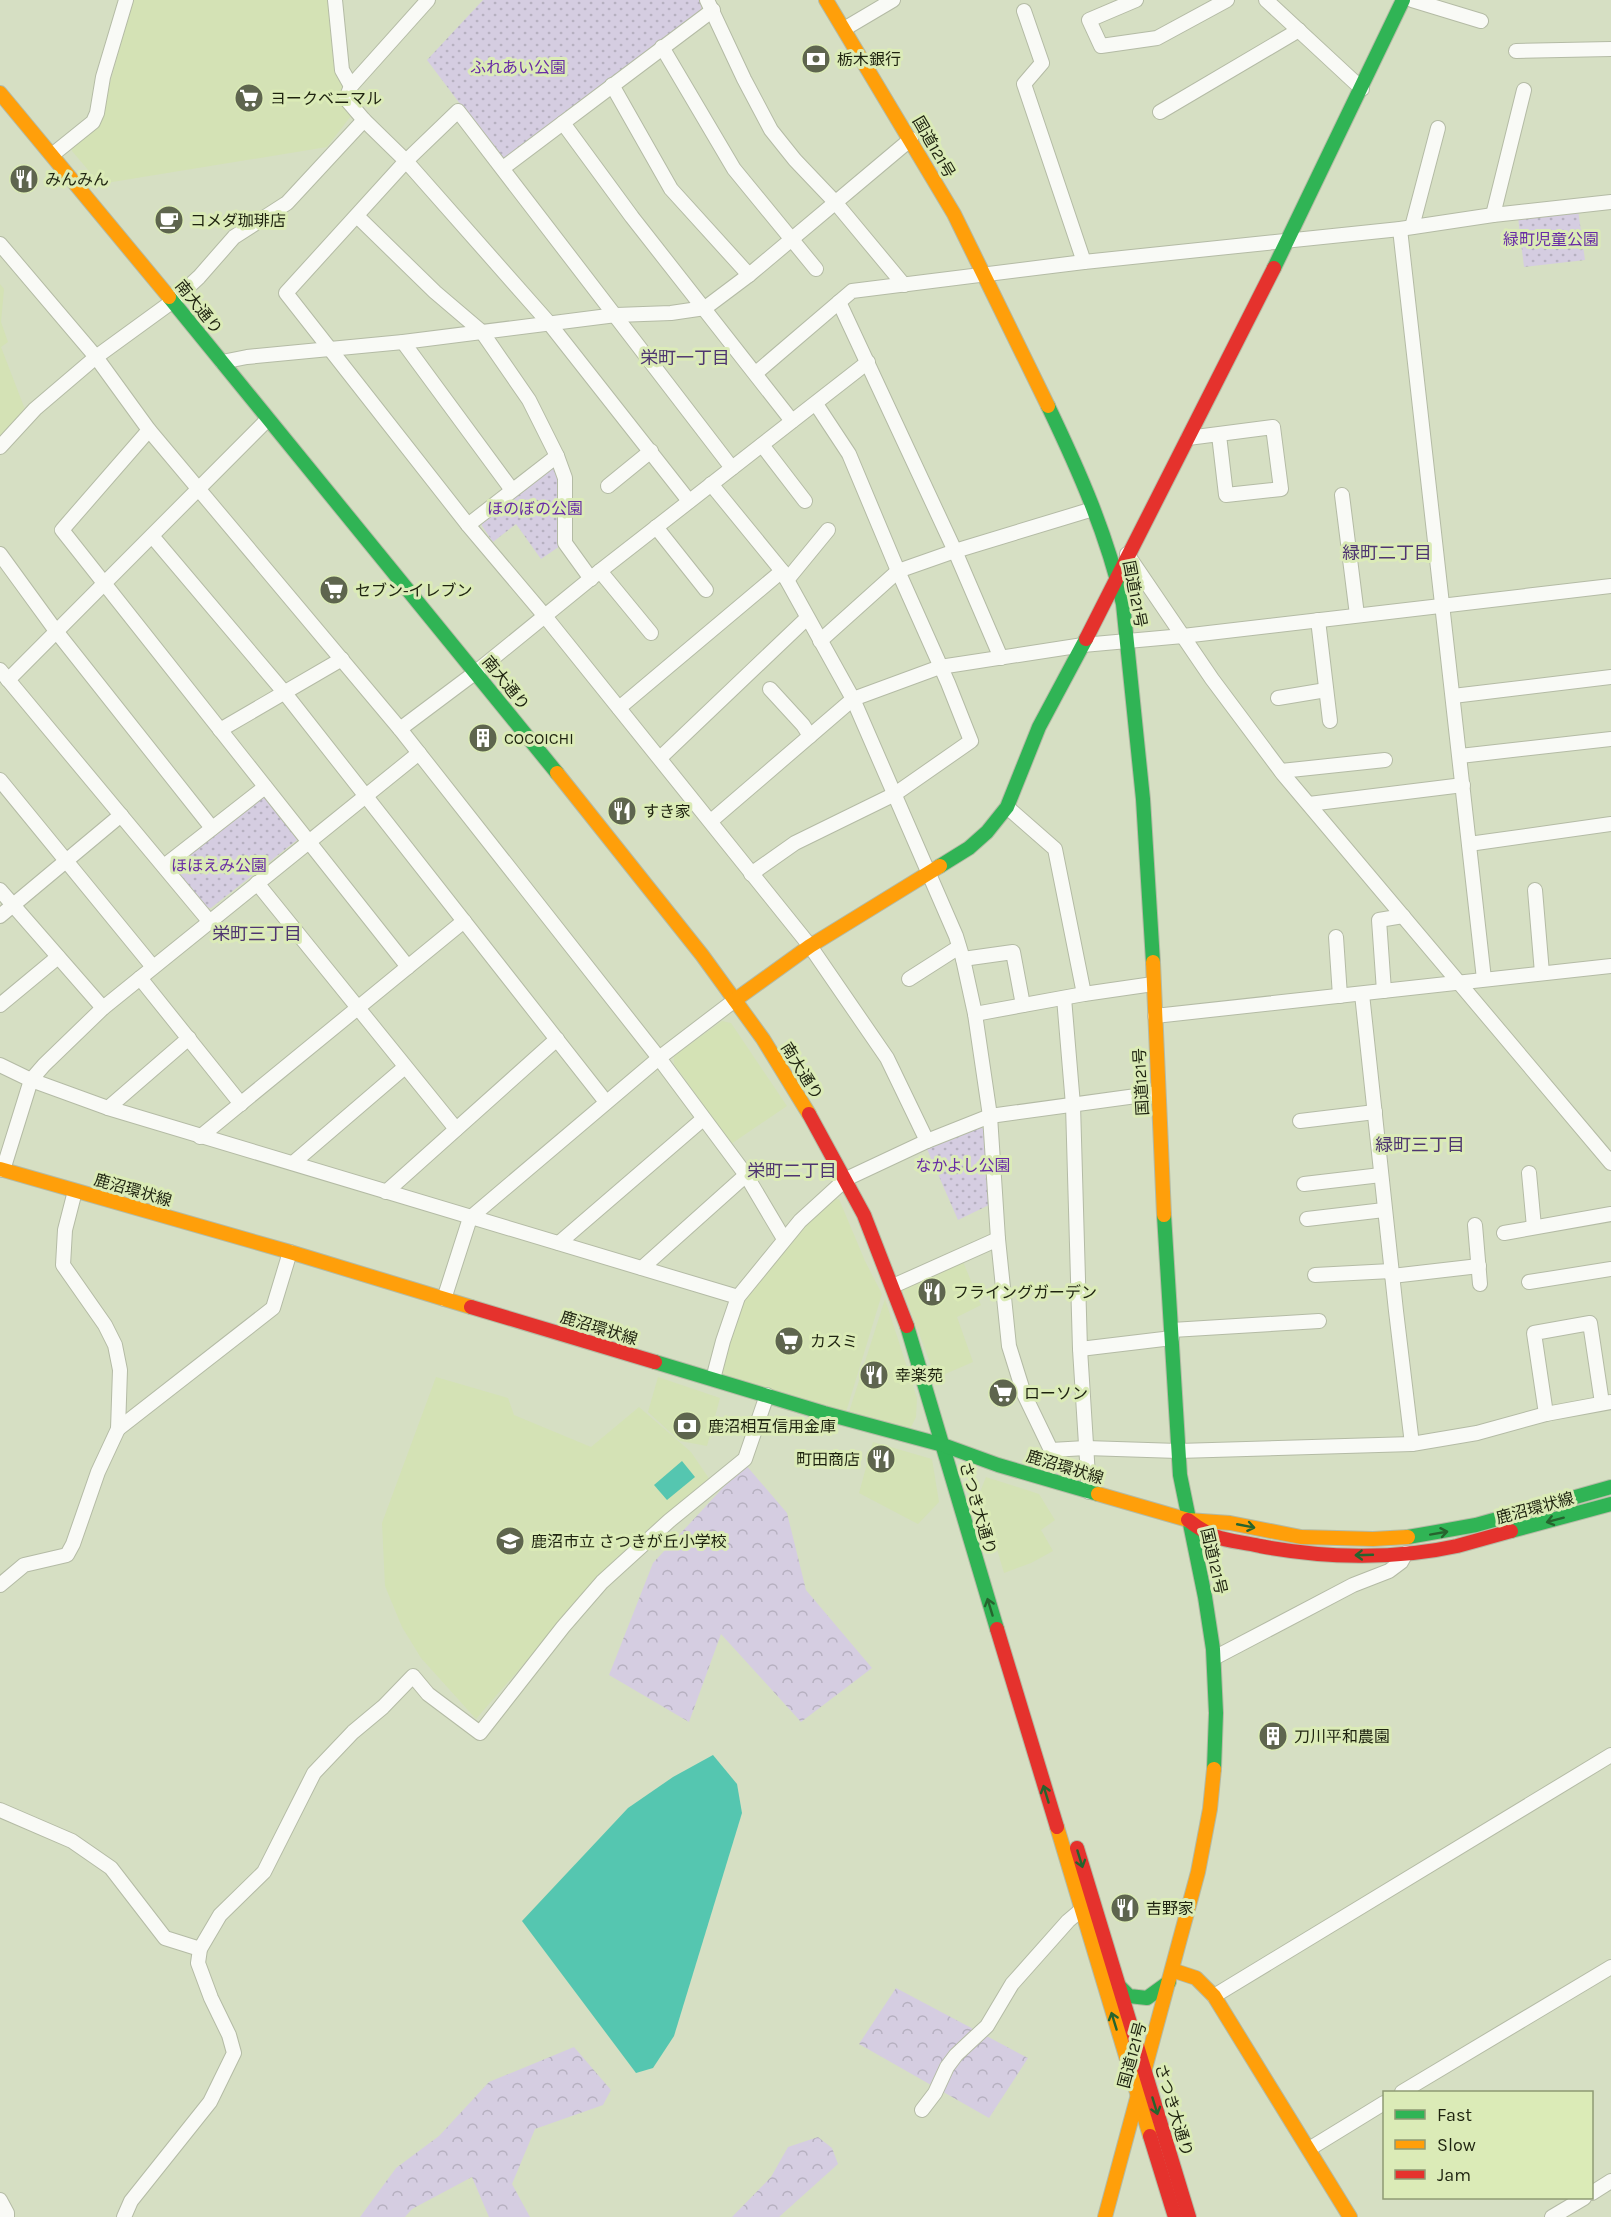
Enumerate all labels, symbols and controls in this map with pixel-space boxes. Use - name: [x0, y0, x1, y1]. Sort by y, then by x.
- bank icon: 栃木銀行: [800, 43, 832, 75]
- place label: 栃木銀行: [837, 50, 901, 69]
- park label: ふれあい公園: [470, 58, 566, 77]
- supermarket icon: ヨークベニマル: [233, 82, 265, 114]
- place label: ヨークベニマル: [270, 89, 382, 108]
- street label: 国道121号: [909, 113, 959, 181]
- restaurant icon: みんみん: [8, 163, 40, 195]
- place label: みんみん: [45, 170, 109, 189]
- cafe icon: コメダ珈琲店: [153, 204, 185, 236]
- place label: コメダ珈琲店: [190, 211, 286, 230]
- park label: 緑町児童公園: [1503, 230, 1599, 249]
- street label: 南大通り: [171, 276, 227, 338]
- district label: 栄町一丁目: [640, 347, 730, 369]
- park label: ほのぼの公園: [487, 499, 583, 518]
- district label: 緑町二丁目: [1342, 542, 1432, 564]
- street label: 国道121号: [1119, 559, 1151, 629]
- supermarket icon: セブン-イレブン: [318, 574, 350, 606]
- place label: セブン-イレブン: [355, 581, 473, 600]
- street label: 南大通り: [478, 652, 534, 714]
- building icon: COCOICHI: [467, 722, 499, 754]
- place label: COCOICHI: [504, 729, 574, 748]
- restaurant icon: すき家: [606, 795, 638, 827]
- place label: すき家: [643, 802, 691, 821]
- park label: ほほえみ公園: [171, 856, 267, 875]
- district label: 栄町三丁目: [212, 923, 302, 945]
- street label: 南大通り: [777, 1039, 827, 1103]
- street label: 国道121号: [1130, 1048, 1152, 1116]
- district label: 緑町三丁目: [1375, 1134, 1465, 1156]
- park label: なかよし公園: [915, 1156, 1011, 1175]
- district label: 栄町二丁目: [747, 1160, 837, 1182]
- street label: 鹿沼環状線: [92, 1170, 174, 1210]
- restaurant icon: フライングガーデン: [916, 1276, 948, 1308]
- place label: フライングガーデン: [953, 1283, 1097, 1302]
- street label: 鹿沼環状線: [558, 1307, 640, 1349]
- supermarket icon: カスミ: [773, 1325, 805, 1357]
- place label: カスミ: [810, 1332, 858, 1351]
- restaurant icon: 幸楽苑: [858, 1359, 890, 1391]
- place label: 幸楽苑: [895, 1366, 943, 1385]
- supermarket icon: ローソン: [987, 1377, 1019, 1409]
- place label: ローソン: [1024, 1384, 1088, 1403]
- bank icon: 鹿沼相互信用金庫: [671, 1410, 703, 1442]
- place label: 鹿沼相互信用金庫: [708, 1417, 836, 1436]
- restaurant icon: 町田商店: [865, 1443, 897, 1475]
- street label: 鹿沼環状線: [1024, 1446, 1106, 1488]
- place label: 町田商店: [796, 1450, 860, 1469]
- street label: さつき大通り: [956, 1459, 1000, 1557]
- street label: 鹿沼環状線: [1494, 1488, 1576, 1528]
- one-way arrow: [1545, 1515, 1564, 1526]
- one-way arrow: [1235, 1521, 1255, 1532]
- school or university icon: 鹿沼市立 さつきが丘小学校: [494, 1525, 526, 1557]
- street label: 国道121号: [1197, 1526, 1231, 1596]
- one-way arrow: [1429, 1527, 1449, 1538]
- place label: 鹿沼市立 さつきが丘小学校: [531, 1532, 727, 1551]
- one-way arrow: [1354, 1550, 1374, 1561]
- one-way arrow: [984, 1598, 995, 1617]
- building icon: 刀川平和農園: [1257, 1720, 1289, 1752]
- place label: 刀川平和農園: [1294, 1727, 1390, 1746]
- one-way arrow: [1040, 1785, 1051, 1804]
- one-way arrow: [1075, 1849, 1086, 1868]
- restaurant icon: 吉野家: [1109, 1892, 1141, 1924]
- place label: 吉野家: [1146, 1899, 1194, 1918]
- one-way arrow: [1108, 2012, 1119, 2031]
- street label: 国道121号: [1114, 2020, 1150, 2090]
- street label: さつき大通り: [1151, 2061, 1197, 2159]
- legend: [1383, 2091, 1593, 2199]
- one-way arrow: [1150, 2096, 1161, 2115]
- text: Fast: [1437, 2104, 1472, 2126]
- text: Slow: [1437, 2134, 1476, 2156]
- text: Jam: [1437, 2164, 1471, 2186]

